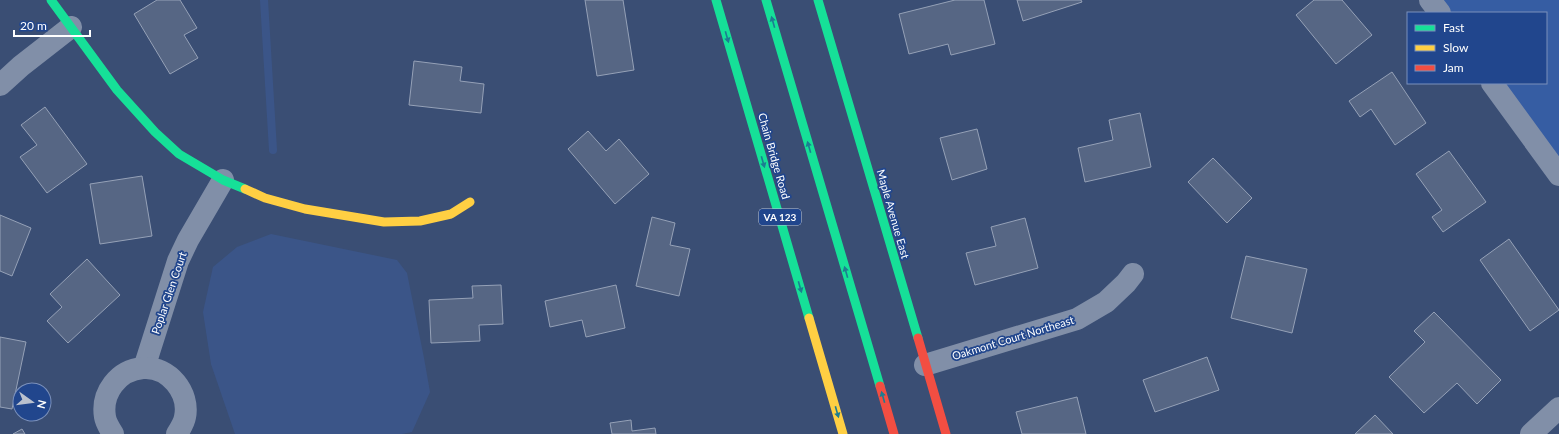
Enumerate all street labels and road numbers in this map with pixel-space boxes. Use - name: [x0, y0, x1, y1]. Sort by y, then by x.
- street label: Chain Bridge Road: [756, 111, 793, 200]
- street label: Maple Avenue East: [875, 168, 912, 260]
- road number: VA 123: [759, 209, 801, 225]
- street label: Poplar Glen Court: [148, 250, 189, 336]
- street label: Oakmont Court Northeast: [950, 313, 1075, 362]

